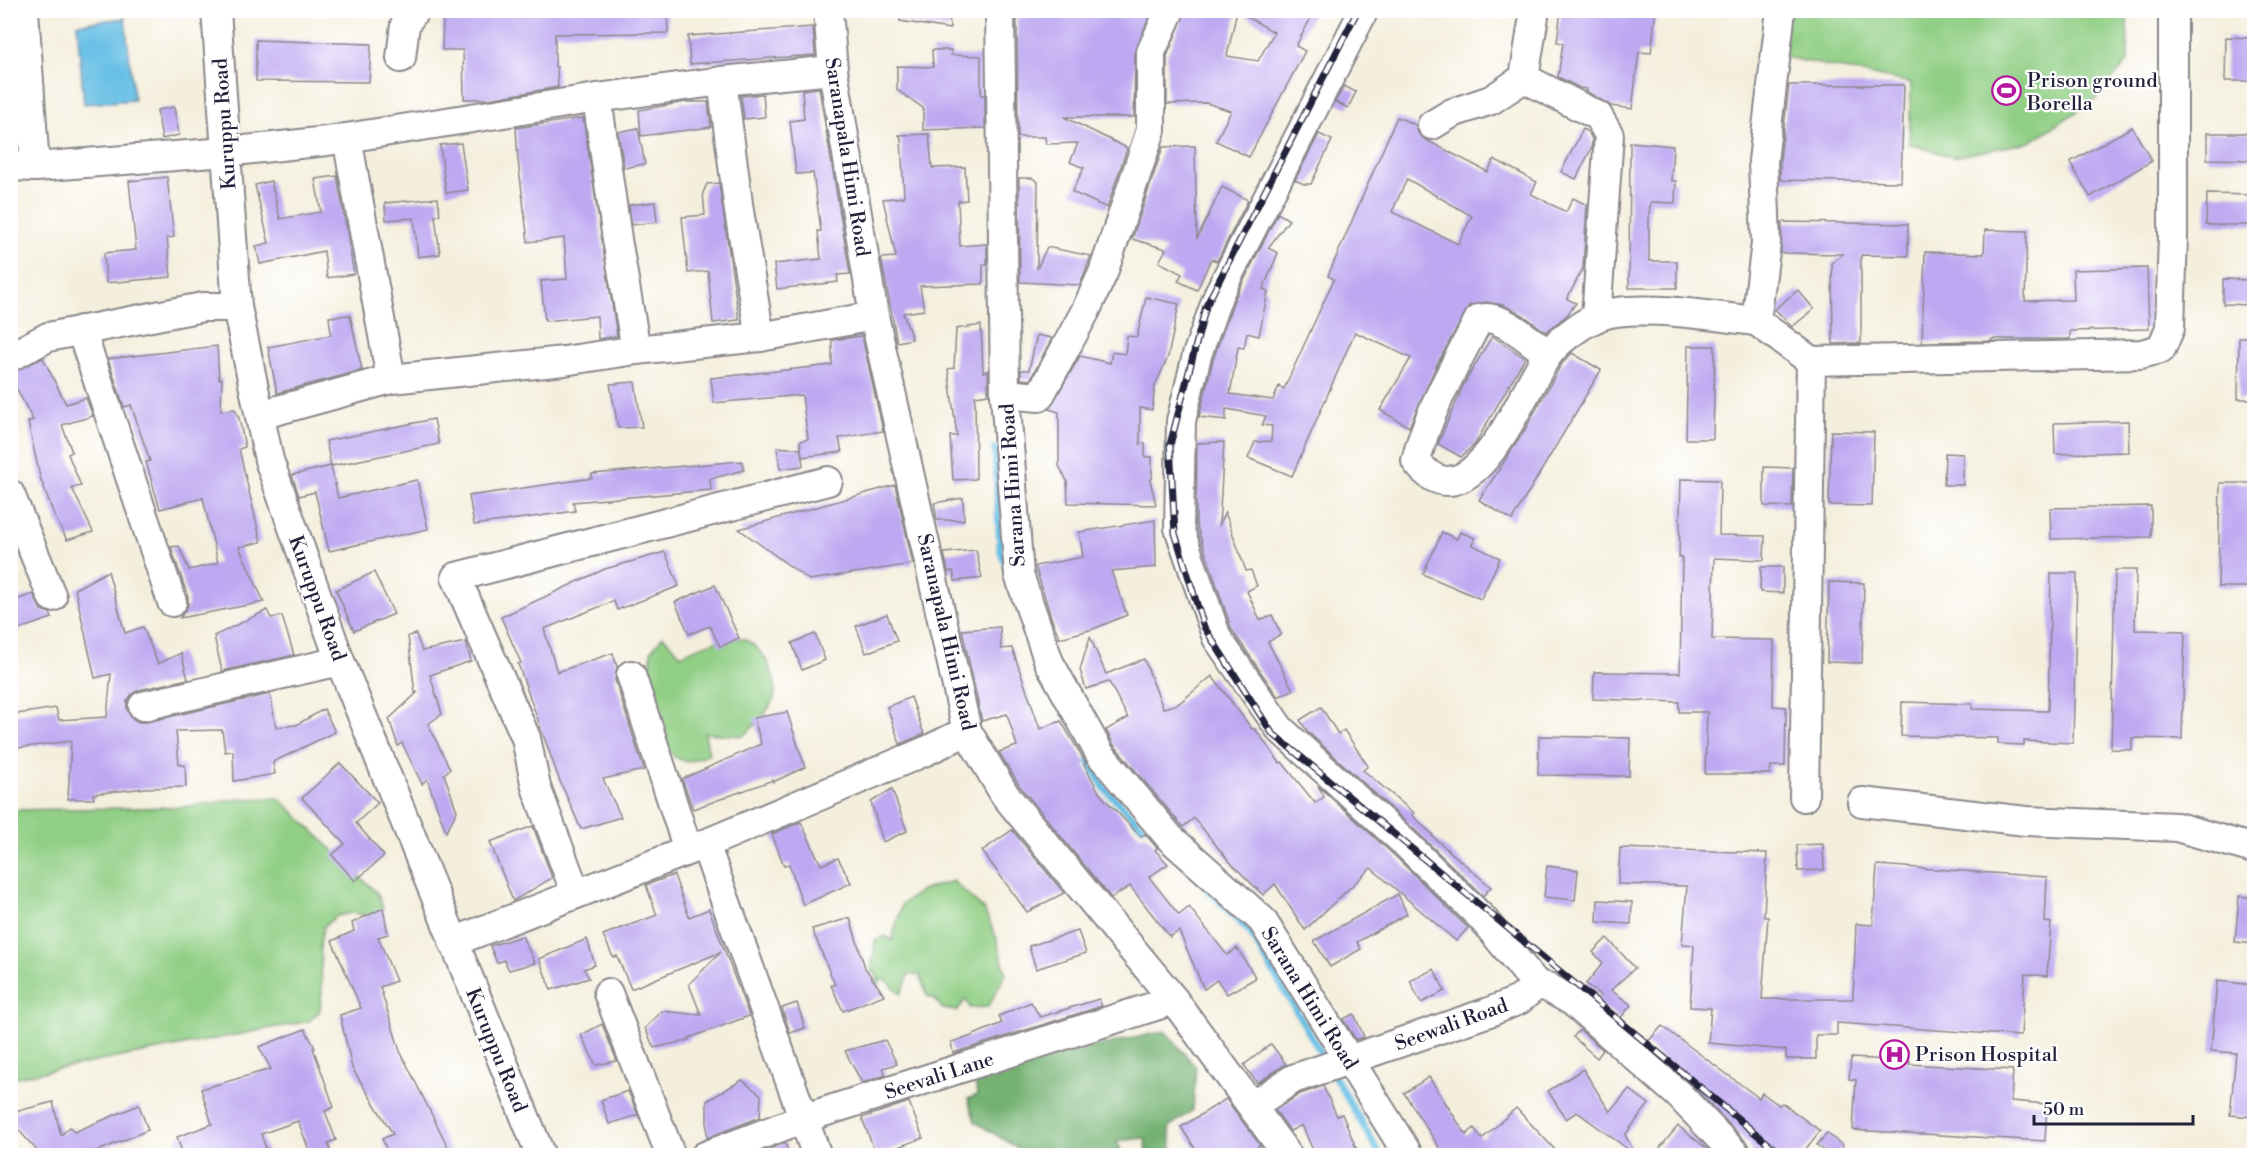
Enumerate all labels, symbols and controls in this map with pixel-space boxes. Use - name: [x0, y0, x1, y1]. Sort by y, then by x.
- street label: Saranapala Himi Road: [818, 56, 875, 259]
- street label: Kuruppu Road: [208, 57, 243, 191]
- place label: Prison ground Borella: [2026, 69, 2158, 117]
- sports icon: Prison ground Borella: [1990, 75, 2022, 107]
- street label: Sarana Himi Road: [995, 402, 1032, 567]
- street label: Saranapala Himi Road: [911, 531, 981, 734]
- street label: Kuruppu Road: [282, 532, 351, 665]
- street label: Sarana Himi Road: [1255, 923, 1363, 1075]
- street label: Kuruppu Road: [459, 985, 532, 1117]
- street label: Seewali Road: [1391, 993, 1512, 1057]
- hospital icon: Prison Hospital: [1878, 1038, 1910, 1070]
- place label: Prison Hospital: [1915, 1043, 2058, 1068]
- street label: Seevali Lane: [882, 1047, 997, 1106]
- scale bar: [2034, 1088, 2193, 1126]
- text: 50 m: [2043, 1098, 2085, 1121]

